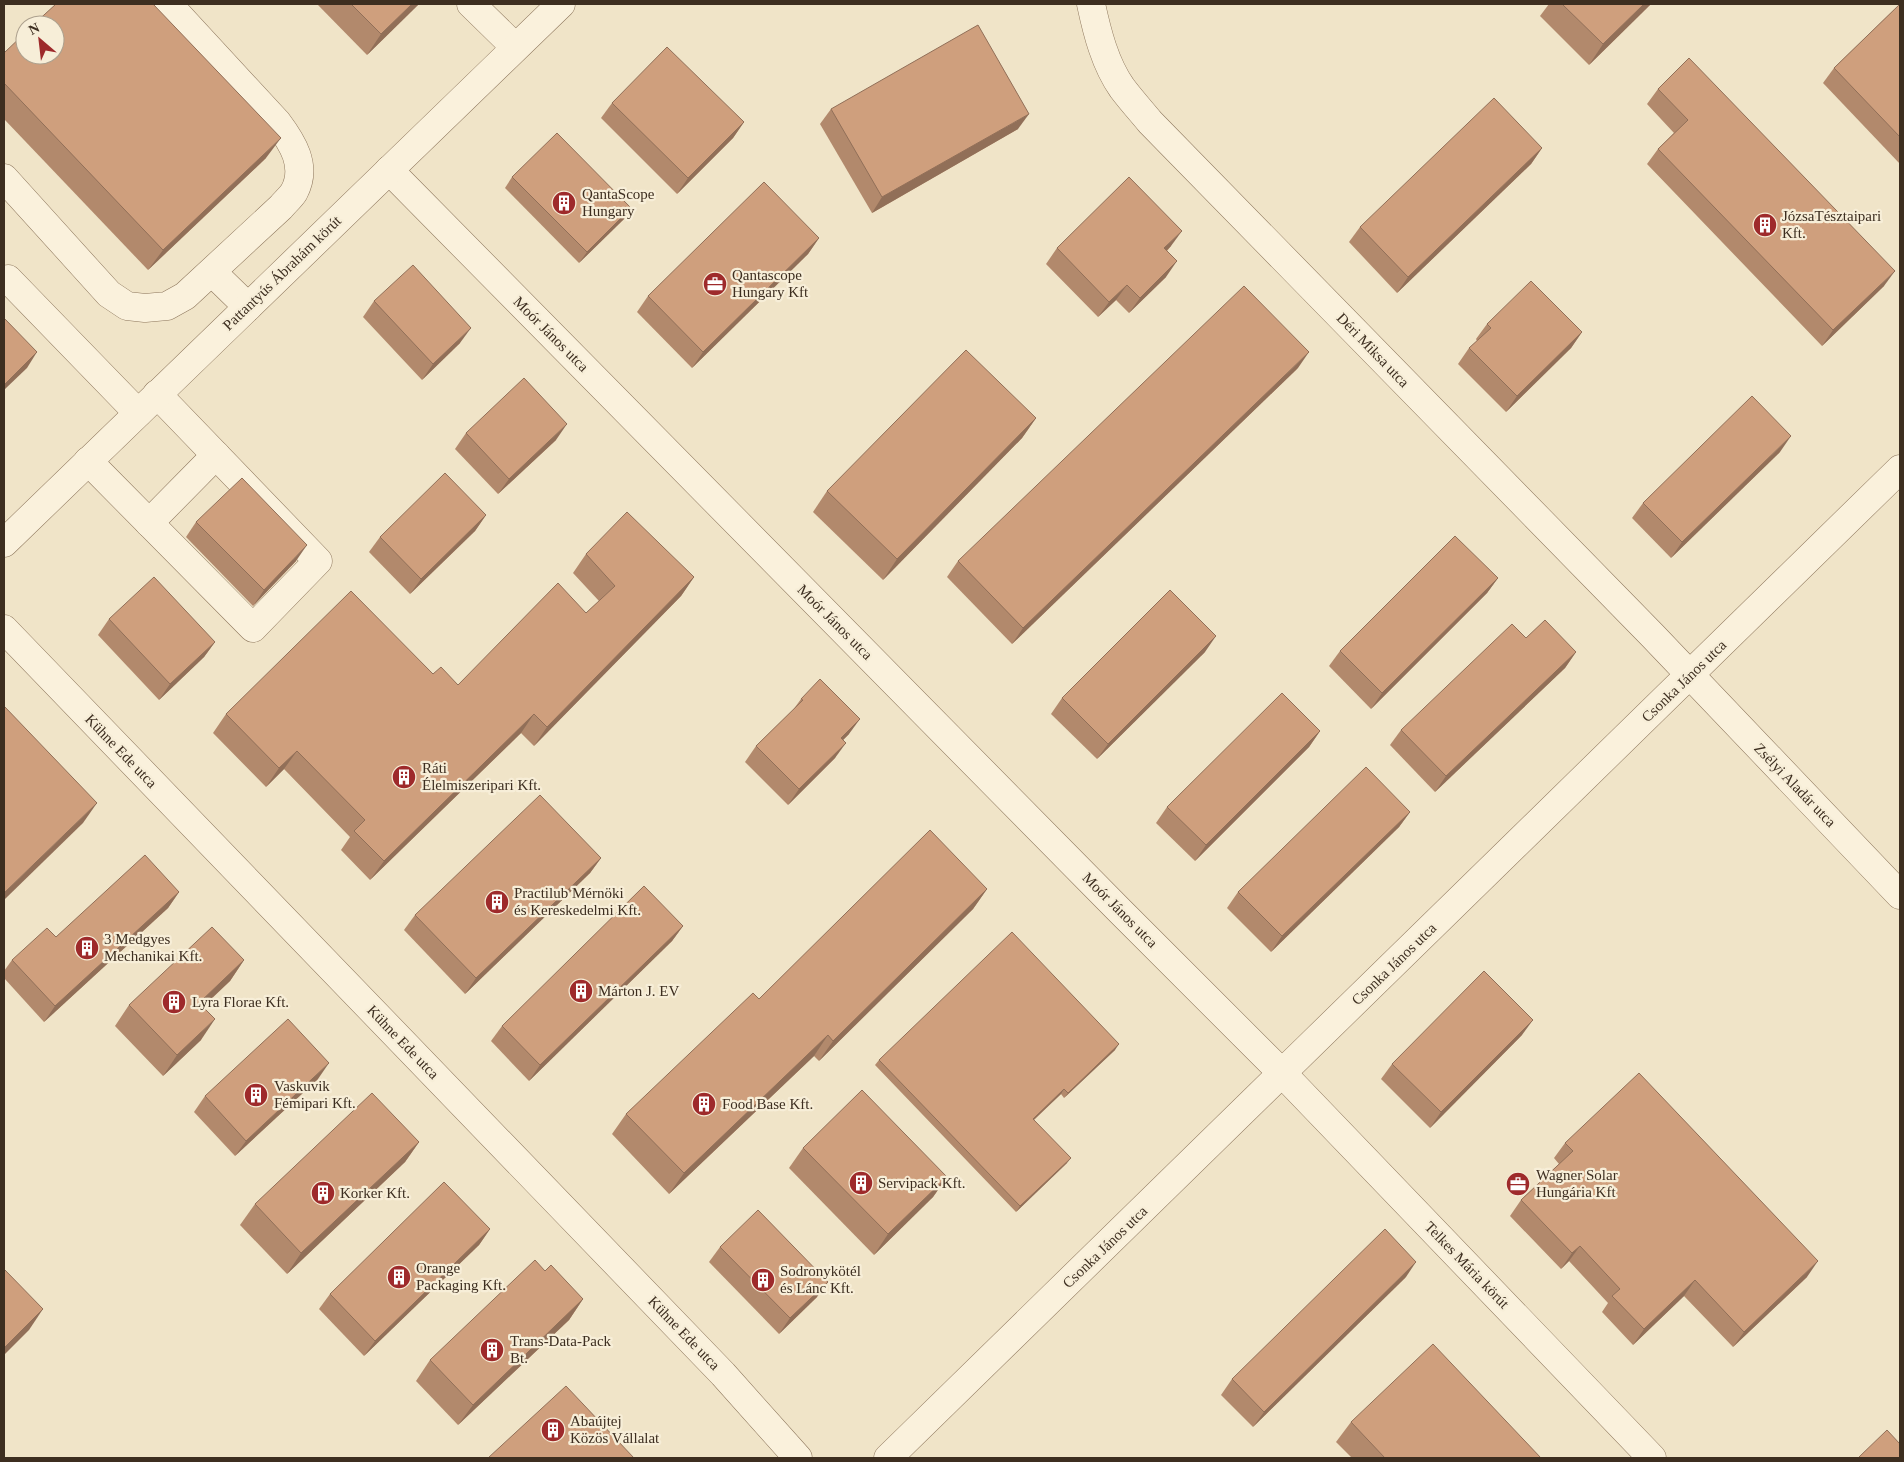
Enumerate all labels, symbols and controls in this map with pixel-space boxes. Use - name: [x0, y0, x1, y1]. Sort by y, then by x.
- north arrow: [15, 15, 65, 65]
- text: N: [26, 20, 42, 38]
- place label: QantaScope Hungary: [582, 186, 655, 219]
- building icon: QantaScope Hungary: [551, 190, 577, 216]
- place label: JózsaTésztaipari Kft.: [1782, 208, 1881, 241]
- street label: Pattantyús Ábrahám körút: [220, 212, 345, 333]
- building icon: JózsaTésztaipari Kft.: [1752, 212, 1778, 238]
- place label: Qantascope Hungary Kft: [732, 267, 809, 300]
- office icon: Qantascope Hungary Kft: [702, 271, 728, 297]
- street label: Moór János utca: [510, 293, 592, 375]
- street label: Déri Miksa utca: [1334, 310, 1413, 391]
- street label: Moór János utca: [794, 581, 876, 663]
- street label: Csonka János utca: [1639, 637, 1730, 725]
- street label: Kühne Ede utca: [82, 711, 160, 791]
- street label: Zsélyi Aladár utca: [1751, 740, 1839, 830]
- place label: Ráti Élelmiszeripari Kft.: [422, 760, 541, 793]
- building icon: Ráti Élelmiszeripari Kft.: [391, 764, 417, 790]
- street label: Moór János utca: [1079, 869, 1161, 951]
- place label: Practilub Mérnöki és Kereskedelmi Kft.: [514, 885, 641, 918]
- building icon: Practilub Mérnöki és Kereskedelmi Kft.: [484, 889, 510, 915]
- street label: Csonka János utca: [1349, 920, 1440, 1008]
- place label: 3 Medgyes Mechanikai Kft.: [104, 931, 202, 964]
- building icon: 3 Medgyes Mechanikai Kft.: [74, 935, 100, 961]
- building icon: Márton J. EV: [568, 978, 594, 1004]
- place label: Márton J. EV: [598, 983, 679, 999]
- building icon: Lyra Florae Kft.: [161, 989, 187, 1015]
- place label: Lyra Florae Kft.: [192, 994, 289, 1010]
- street label: Kühne Ede utca: [364, 1002, 442, 1082]
- place label: Vaskuvik Fémipari Kft.: [274, 1078, 356, 1111]
- building icon: Vaskuvik Fémipari Kft.: [243, 1082, 269, 1108]
- building icon: Food Base Kft.: [691, 1091, 717, 1117]
- place label: Food Base Kft.: [722, 1096, 813, 1112]
- place label: Wagner Solar Hungária Kft: [1536, 1167, 1618, 1200]
- building icon: Servipack Kft.: [848, 1170, 874, 1196]
- office icon: Wagner Solar Hungária Kft: [1505, 1171, 1531, 1197]
- place label: Servipack Kft.: [878, 1175, 965, 1191]
- building icon: Korker Kft.: [310, 1180, 336, 1206]
- place label: Korker Kft.: [340, 1185, 410, 1201]
- street label: Csonka János utca: [1060, 1203, 1151, 1291]
- street label: Telkes Mária körút: [1422, 1218, 1513, 1312]
- place label: Orange Packaging Kft.: [416, 1260, 506, 1293]
- place label: Sodronykötél és Lánc Kft.: [780, 1263, 861, 1296]
- building icon: Orange Packaging Kft.: [386, 1264, 412, 1290]
- building icon: Sodronykötél és Lánc Kft.: [750, 1267, 776, 1293]
- street label: Kühne Ede utca: [645, 1293, 723, 1373]
- place label: Trans-Data-Pack Bt.: [510, 1333, 612, 1366]
- building icon: Trans-Data-Pack Bt.: [479, 1337, 505, 1363]
- place label: Abaújtej Közös Vállalat: [570, 1413, 660, 1446]
- building icon: Abaújtej Közös Vállalat: [540, 1417, 566, 1443]

